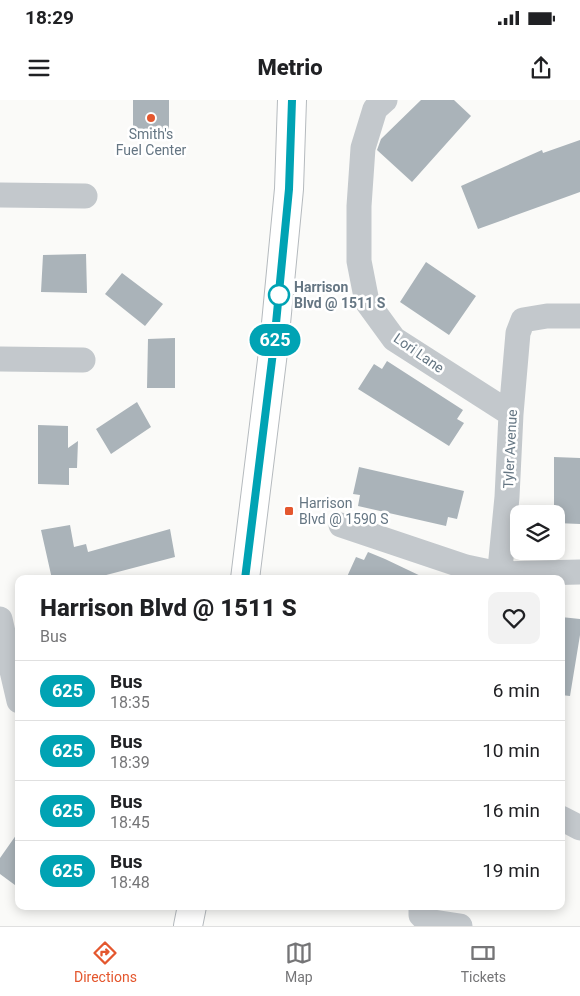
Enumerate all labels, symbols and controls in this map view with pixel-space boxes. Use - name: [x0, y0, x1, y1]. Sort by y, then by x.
- text: 18:29: [25, 6, 74, 29]
- icon: menu: [25, 54, 53, 82]
- icon: share: [527, 54, 555, 82]
- text: Metrio: [257, 55, 323, 80]
- marker: Smith's Fuel Center: [145, 112, 157, 124]
- place label: Smith's Fuel Center: [116, 126, 187, 158]
- place label: Harrison Blvd @ 1511 S: [294, 279, 386, 311]
- marker: Harrison Blvd @ 1511 S: [268, 284, 290, 306]
- line badge: 625: [246, 324, 304, 356]
- text: 625: [260, 329, 290, 350]
- street label: Lori Lane: [391, 330, 447, 376]
- street label: Tyler Avenue: [500, 409, 520, 489]
- place label: Harrison Blvd @ 1590 S: [299, 495, 389, 527]
- marker: Harrison Blvd @ 1590 S: [283, 505, 295, 517]
- map controls: [510, 505, 565, 560]
- button: layers: [510, 505, 565, 560]
- button: heart: [488, 592, 540, 644]
- text: Harrison Blvd @ 1511 S: [40, 594, 297, 622]
- text: Bus: [40, 627, 67, 646]
- text: Bus: [110, 670, 143, 693]
- text: 6 min: [493, 679, 540, 702]
- text: 625: [52, 680, 83, 701]
- text: 18:35: [110, 693, 150, 712]
- text: Bus: [110, 730, 143, 753]
- text: 10 min: [482, 739, 540, 762]
- text: 625: [52, 740, 83, 761]
- text: 18:39: [110, 753, 150, 772]
- text: Bus: [110, 790, 143, 813]
- text: 16 min: [482, 799, 540, 822]
- text: 625: [52, 800, 83, 821]
- text: 18:45: [110, 813, 150, 832]
- text: Bus: [110, 850, 143, 873]
- text: 19 min: [482, 859, 540, 882]
- text: 625: [52, 860, 83, 881]
- text: 18:48: [110, 873, 150, 892]
- tab: Directions: [74, 939, 137, 985]
- tab: Map: [285, 939, 313, 985]
- tab: Tickets: [461, 939, 506, 985]

